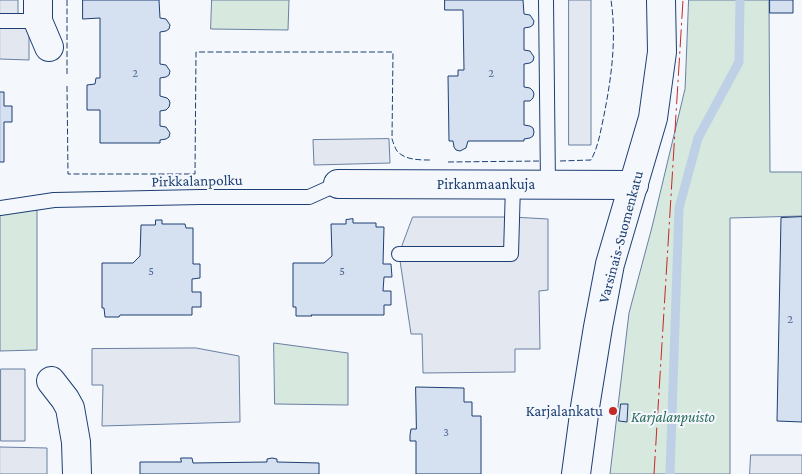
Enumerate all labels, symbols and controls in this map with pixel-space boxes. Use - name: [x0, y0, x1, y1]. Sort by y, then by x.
- house number: 2: [132, 66, 138, 80]
- house number: 2: [488, 66, 494, 80]
- street label: Varsinais-Suomenkatu: [595, 169, 647, 305]
- street label: Pirkkalanpolku: [151, 171, 243, 191]
- street label: Pirkanmaankuja: [437, 175, 535, 193]
- house number: 5: [148, 264, 154, 278]
- house number: 5: [339, 264, 345, 278]
- house number: 2: [787, 312, 793, 326]
- place label: Karjalankatu: [526, 402, 603, 420]
- marker: Karjalankatu: [607, 405, 619, 417]
- park label: Karjalanpuisto: [631, 408, 715, 426]
- house number: 3: [443, 425, 449, 439]

